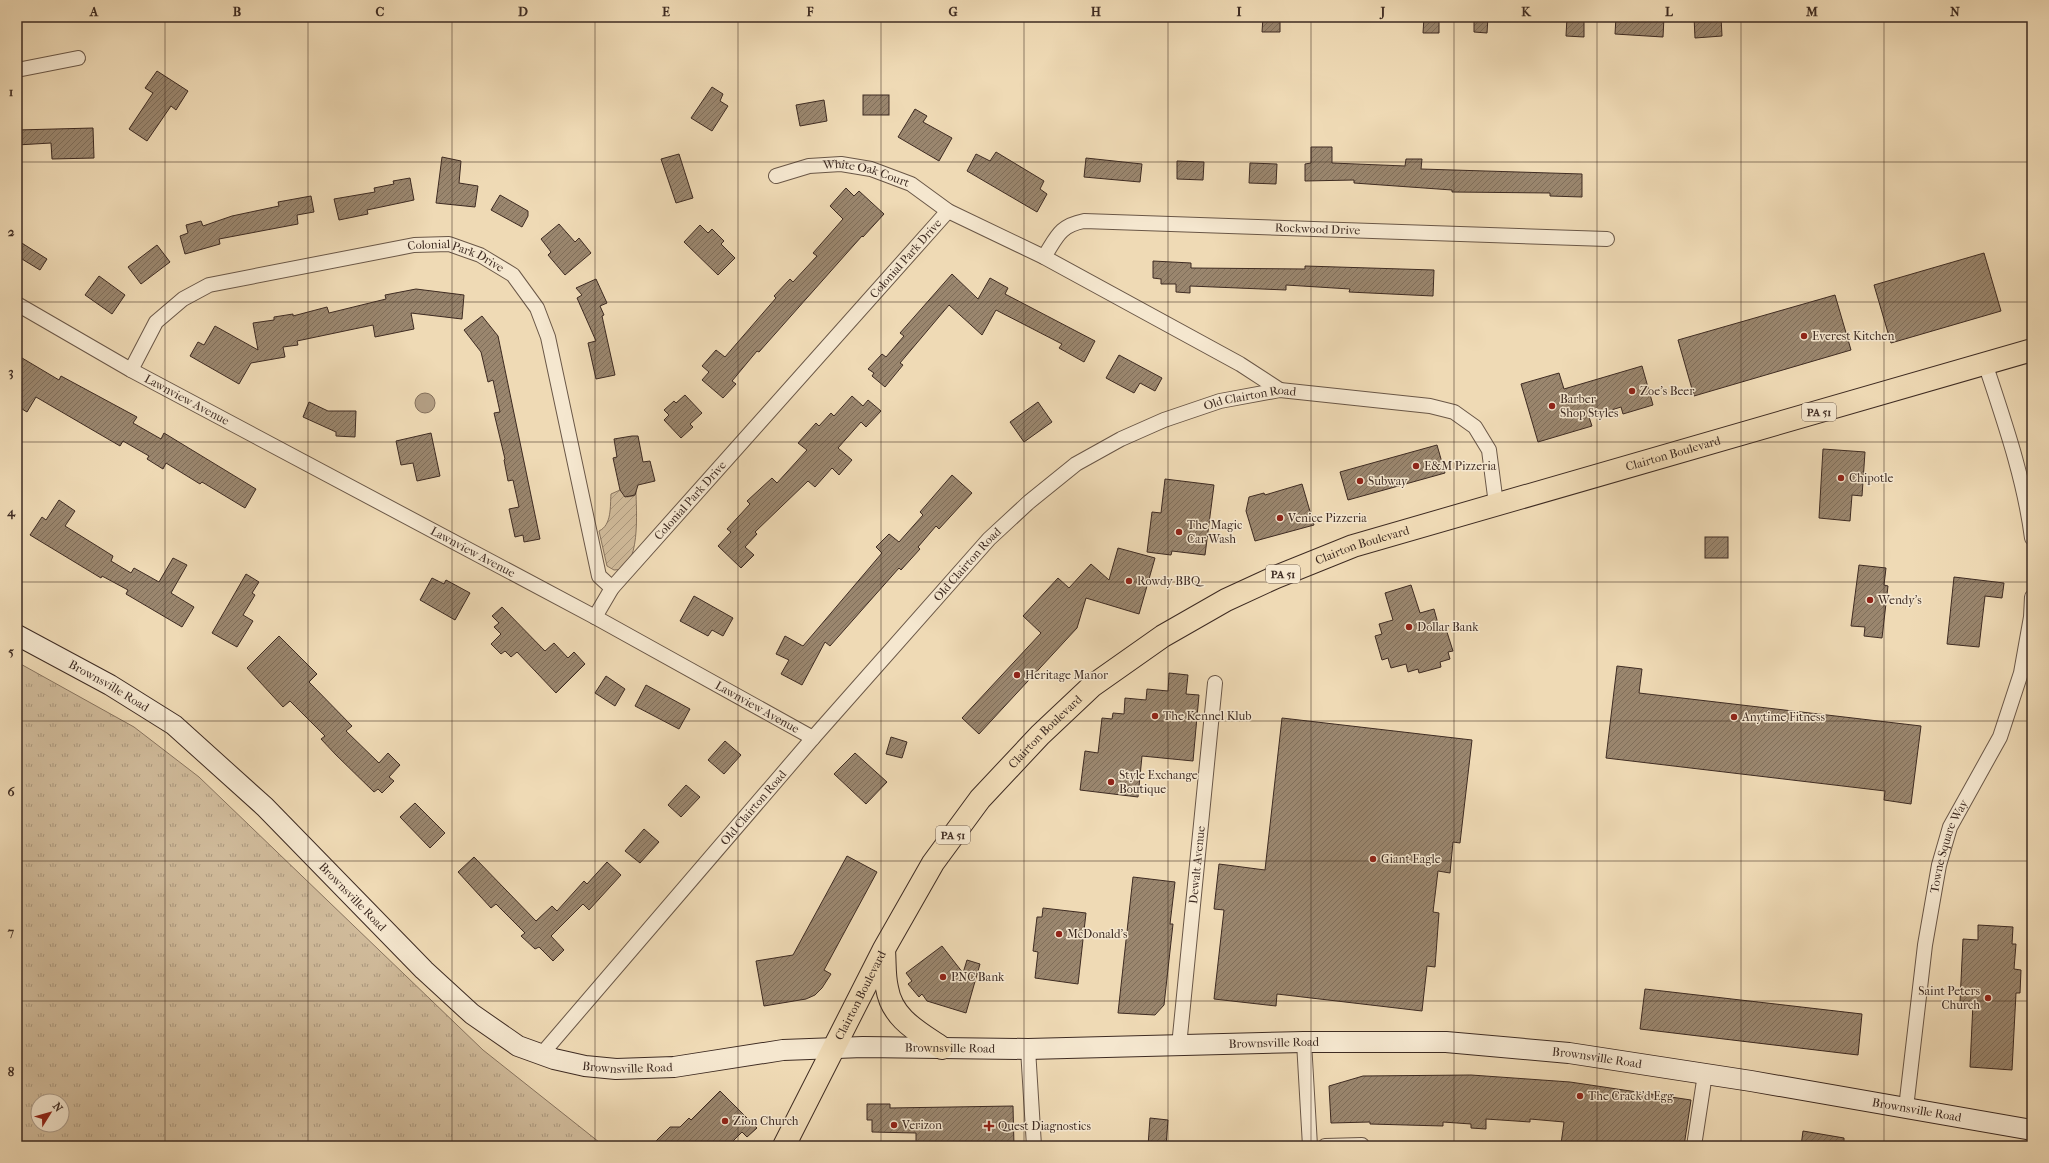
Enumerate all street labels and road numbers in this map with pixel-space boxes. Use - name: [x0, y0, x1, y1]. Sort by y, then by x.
- street label: White Oak Court: [822, 157, 912, 190]
- street label: Colonial Park Drive: [867, 216, 945, 301]
- street label: Rockwood Drive: [1275, 221, 1361, 238]
- street label: Colonial Park Drive: [406, 237, 507, 275]
- street label: Lawnview Avenue: [142, 371, 232, 428]
- street label: Old Clairton Road: [1202, 383, 1297, 413]
- road number: PA 51: [1802, 403, 1836, 421]
- street label: Clairton Boulevard: [1624, 433, 1723, 474]
- street label: Colonial Park Drive: [651, 458, 729, 543]
- street label: Clairton Boulevard: [1313, 523, 1411, 567]
- street label: Lawnview Avenue: [428, 524, 518, 580]
- street label: Old Clairton Road: [930, 524, 1004, 604]
- road number: PA 51: [1266, 565, 1300, 583]
- street label: Brownsville Road: [66, 657, 152, 715]
- street label: Lawnview Avenue: [713, 678, 802, 736]
- street label: Clairton Boulevard: [1005, 692, 1085, 771]
- street label: Old Clairton Road: [717, 767, 790, 848]
- street label: Towne Square Way: [1927, 797, 1971, 894]
- street label: Dewalt Avenue: [1186, 825, 1208, 905]
- road number: PA 51: [936, 826, 970, 844]
- street label: Brownsville Road: [316, 860, 390, 934]
- street label: Clairton Boulevard: [832, 948, 889, 1042]
- street label: Brownsville Road: [1228, 1035, 1320, 1051]
- street label: Brownsville Road: [905, 1041, 996, 1056]
- street label: Brownsville Road: [1552, 1045, 1643, 1071]
- street label: Brownsville Road: [582, 1059, 673, 1076]
- street label: Brownsville Road: [1871, 1095, 1963, 1125]

